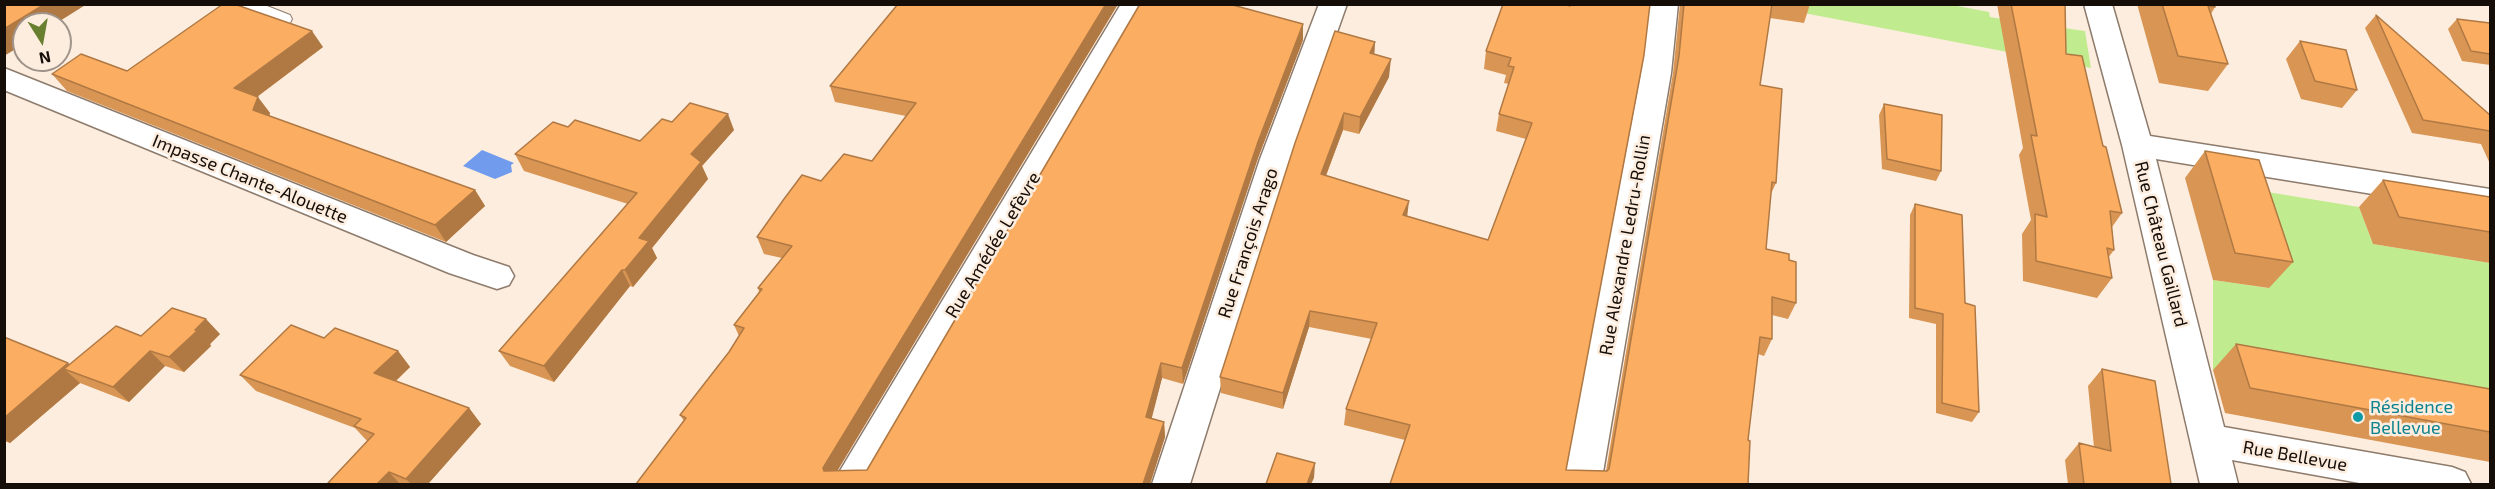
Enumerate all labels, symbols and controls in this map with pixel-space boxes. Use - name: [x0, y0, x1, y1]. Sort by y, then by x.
- north arrow: [12, 12, 72, 72]
- text: N: [38, 48, 53, 69]
- street label: Impasse Chante-Alouette: [149, 130, 351, 228]
- street label: Rue Alexandre Ledru-Rollin: [1595, 133, 1655, 357]
- street label: Rue Château Gaillard: [2130, 159, 2192, 329]
- street label: Rue François Arago: [1213, 165, 1283, 321]
- street label: Rue Amédée Lefèvre: [941, 168, 1045, 322]
- place label: Résidence Bellevue: [2370, 396, 2453, 438]
- marker: Résidence Bellevue: [2351, 410, 2365, 424]
- street label: Rue Bellevue: [2241, 436, 2349, 476]

